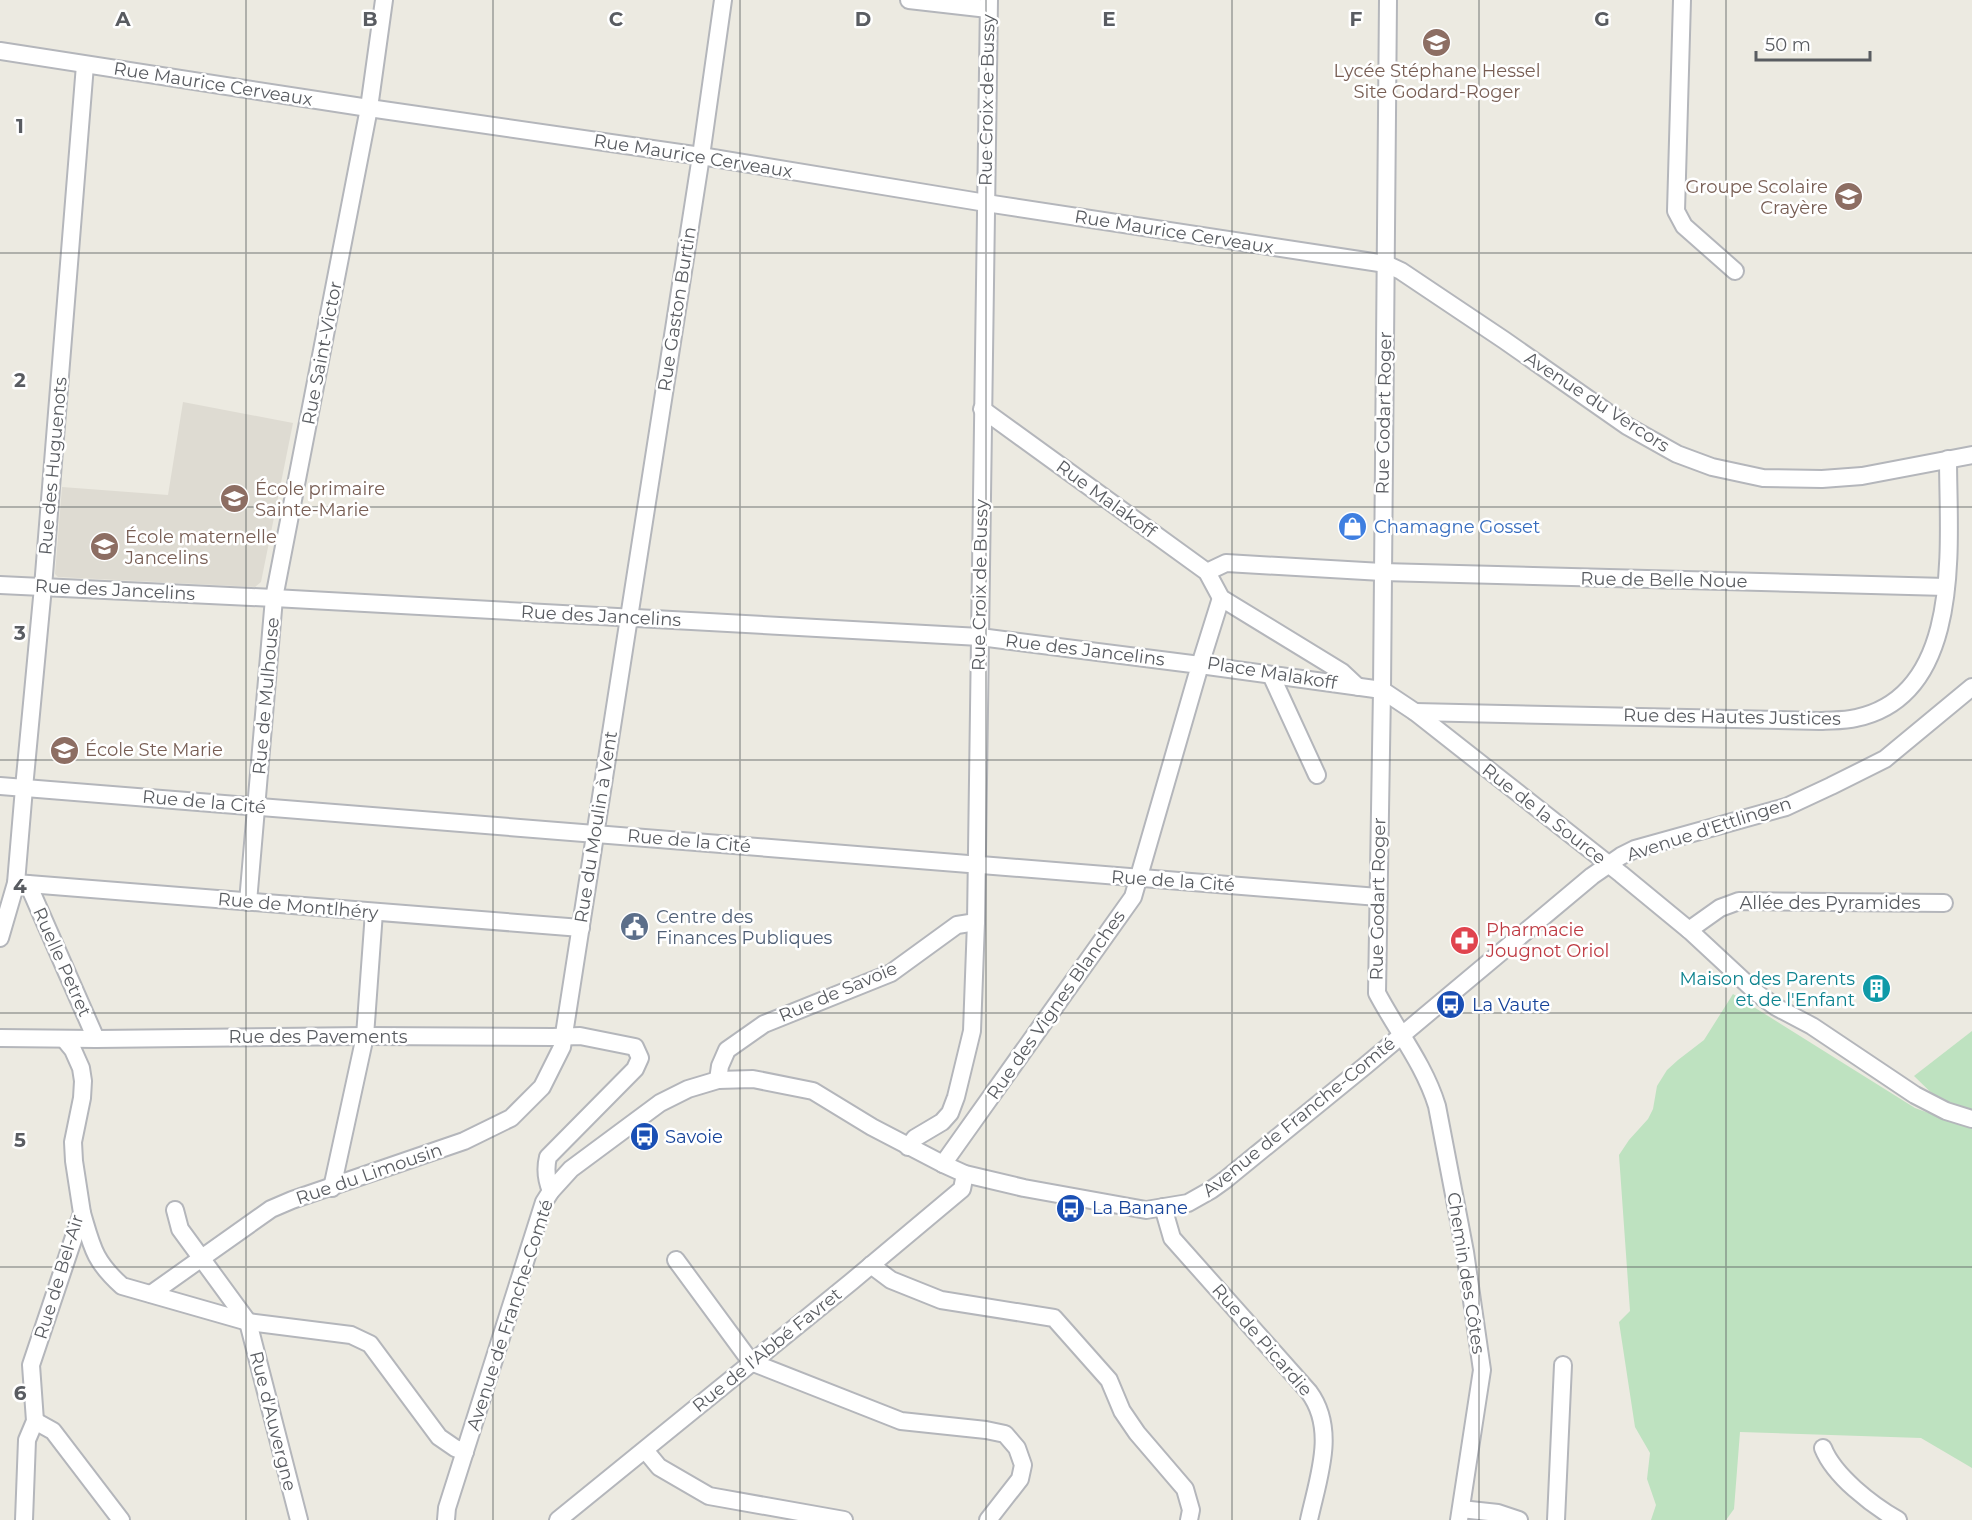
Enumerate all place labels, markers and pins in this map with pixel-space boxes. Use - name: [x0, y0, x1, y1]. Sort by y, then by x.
- school or university icon: Lycée Stéphane Hessel Site Godard-Roger: [1421, 26, 1453, 58]
- place label: Lycée Stéphane Hessel Site Godard-Roger: [1334, 60, 1540, 103]
- place label: Groupe Scolaire Crayère: [1685, 176, 1828, 219]
- school or university icon: Groupe Scolaire Crayère: [1833, 181, 1865, 213]
- place label: École primaire Sainte-Marie: [255, 478, 385, 521]
- school or university icon: École primaire Sainte-Marie: [218, 483, 250, 515]
- shop icon: Chamagne Gosset: [1337, 511, 1369, 543]
- place label: Chamagne Gosset: [1374, 516, 1540, 538]
- place label: École maternelle Jancelins: [124, 526, 277, 569]
- school or university icon: École maternelle Jancelins: [88, 531, 120, 563]
- school or university icon: École Ste Marie: [48, 734, 80, 766]
- place label: École Ste Marie: [85, 739, 223, 761]
- place label: Centre des Finances Publiques: [656, 906, 833, 949]
- public building icon: Centre des Finances Publiques: [619, 911, 651, 943]
- place label: Pharmacie Jougnot Oriol: [1485, 919, 1609, 962]
- pharmacy icon: Pharmacie Jougnot Oriol: [1449, 924, 1481, 956]
- place label: Maison des Parents et de l'Enfant: [1679, 968, 1855, 1011]
- building icon: Maison des Parents et de l'Enfant: [1860, 973, 1892, 1005]
- bus stop icon: La Vaute: [1435, 989, 1467, 1021]
- place label: La Vaute: [1472, 994, 1550, 1016]
- bus stop icon: Savoie: [628, 1121, 660, 1153]
- place label: Savoie: [665, 1126, 723, 1148]
- bus stop icon: La Banane: [1055, 1192, 1087, 1224]
- place label: La Banane: [1092, 1197, 1188, 1219]

